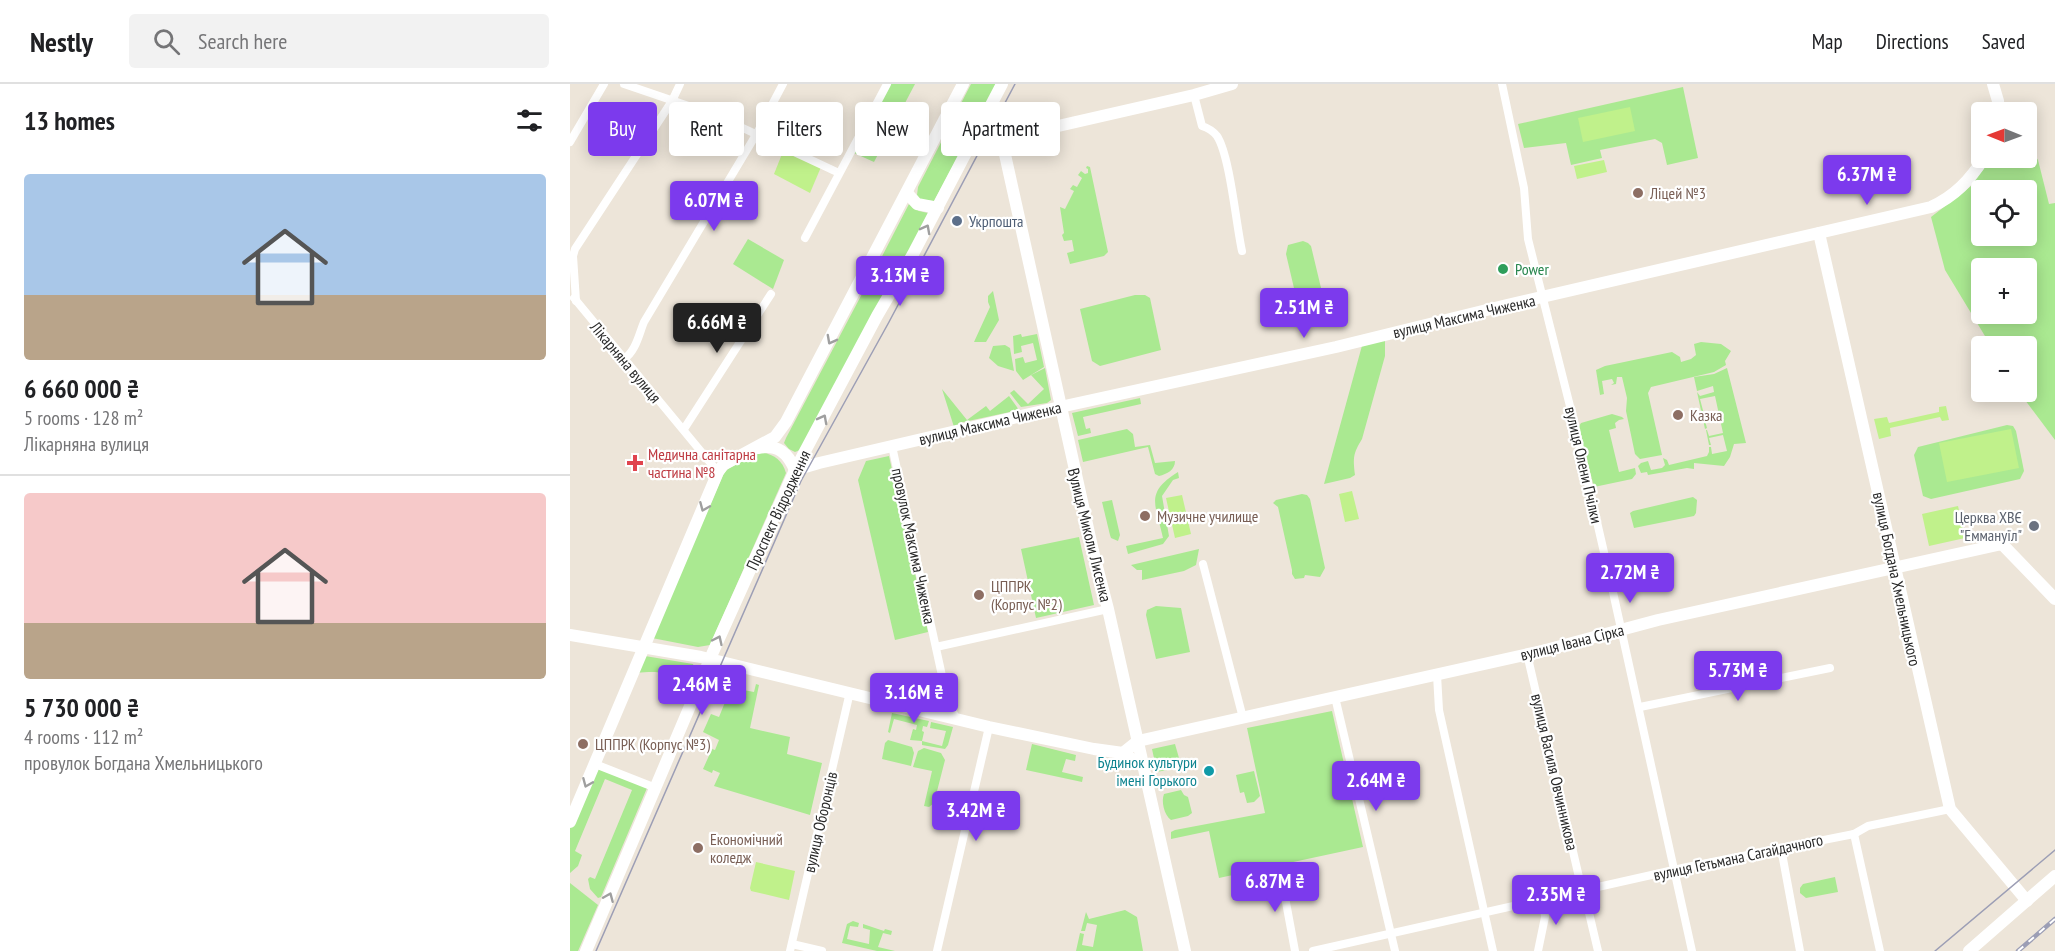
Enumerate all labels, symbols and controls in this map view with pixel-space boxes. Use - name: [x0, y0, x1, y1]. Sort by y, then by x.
- search box: [129, 14, 549, 68]
- text: Nestly: [30, 23, 93, 60]
- icon: search: [150, 25, 183, 58]
- text: Search here: [198, 27, 287, 55]
- text: Map: [1812, 28, 1843, 55]
- text: Directions: [1876, 28, 1949, 55]
- text: Saved: [1982, 28, 2025, 55]
- chip: Buy: [588, 102, 657, 156]
- chip: Rent: [669, 102, 744, 156]
- chip: Filters: [756, 102, 843, 156]
- chip: New: [855, 102, 929, 156]
- chip: Apartment: [941, 102, 1060, 156]
- north arrow: [1971, 102, 2037, 168]
- map controls: [1971, 102, 2037, 402]
- text: 13 homes: [24, 104, 115, 137]
- icon: filters: [513, 104, 546, 137]
- pin: 6.37M ₴: [1812, 155, 1922, 206]
- text: 6.37M ₴: [1837, 161, 1897, 187]
- button: locate: [1971, 180, 2037, 246]
- pin: 6.07M ₴: [659, 181, 769, 232]
- place label: Ліцей №3: [1649, 183, 1706, 203]
- marker: Ліцей №3: [1631, 186, 1645, 200]
- text: 6.07M ₴: [684, 187, 744, 213]
- place label: Укрпошта: [969, 211, 1023, 231]
- icon: home: [231, 213, 339, 321]
- marker: Укрпошта: [950, 214, 964, 228]
- one-way arrow: [919, 225, 931, 236]
- pin: 3.13M ₴: [845, 256, 955, 307]
- button: +: [1971, 258, 2037, 324]
- place label: Power: [1515, 259, 1549, 279]
- text: 3.13M ₴: [870, 262, 930, 288]
- marker: Power: [1496, 262, 1510, 276]
- pin: 2.51M ₴: [1249, 288, 1359, 339]
- street label: вулиця Максима Чиженка: [1391, 290, 1537, 342]
- text: 2.51M ₴: [1274, 294, 1334, 320]
- pin: 6.66M ₴: [662, 303, 772, 354]
- text: 6.66M ₴: [687, 309, 747, 335]
- street label: Лікарняна вулиця: [586, 317, 666, 407]
- one-way arrow: [826, 334, 838, 345]
- button: −: [1971, 336, 2037, 402]
- text: 6 660 000 ₴: [24, 372, 139, 405]
- street label: вулиця Максима Чиженка: [917, 397, 1063, 449]
- text: 5 rooms · 128 m²: [24, 405, 143, 431]
- street label: вулиця Олени Пчілки: [1561, 405, 1607, 525]
- place label: Казка: [1690, 405, 1723, 425]
- marker: Казка: [1671, 408, 1685, 422]
- one-way arrow: [816, 414, 827, 425]
- text: Лікарняна вулиця: [24, 431, 149, 457]
- place label: Медична санітарна частина №8: [648, 444, 756, 482]
- street label: Проспект Відродження: [741, 447, 815, 573]
- marker: Медична санітарна частина №8: [626, 454, 644, 472]
- street label: провулок Максима Чиженка: [888, 466, 940, 626]
- street label: Вулиця Миколи Лисенка: [1064, 466, 1116, 604]
- street label: вулиця Богдана Хмельницького: [1869, 490, 1925, 668]
- one-way arrow: [699, 501, 711, 512]
- place label: Музичне училище: [1157, 506, 1258, 526]
- place label: Церква ХВЄ "Еммануїл": [1955, 507, 2022, 545]
- marker: Музичне училище: [1138, 509, 1152, 523]
- marker: Церква ХВЄ "Еммануїл": [2027, 519, 2041, 533]
- icon: home: [231, 532, 339, 640]
- pin: 2.72M ₴: [1575, 553, 1685, 604]
- text: 2.72M ₴: [1600, 559, 1660, 585]
- place label: ЦППРК (Корпус №2): [991, 576, 1062, 614]
- marker: ЦППРК (Корпус №2): [972, 588, 986, 602]
- street label: вулиця Івана Сірка: [1518, 619, 1626, 665]
- one-way arrow: [710, 636, 722, 647]
- pin: 5.73M ₴: [1683, 651, 1793, 702]
- text: 5.73M ₴: [1708, 657, 1768, 683]
- pin: 2.46M ₴: [647, 665, 757, 716]
- text: 2.46M ₴: [672, 671, 732, 697]
- pin: 3.16M ₴: [859, 673, 969, 724]
- text: 3.16M ₴: [884, 679, 944, 705]
- text: 5 730 000 ₴: [24, 691, 139, 724]
- street label: вулиця Василя Овчинникова: [1527, 692, 1583, 852]
- text: 4 rooms · 112 m²: [24, 724, 143, 750]
- place label: ЦППРК (Корпус №3): [595, 734, 710, 754]
- marker: ЦППРК (Корпус №3): [576, 737, 590, 751]
- text: провулок Богдана Хмельницького: [24, 750, 263, 776]
- place label: Будинок культури імені Горького: [1097, 752, 1197, 790]
- pin: 2.64M ₴: [1321, 761, 1431, 812]
- marker: Будинок культури імені Горького: [1202, 764, 1216, 778]
- text: 2.64M ₴: [1346, 767, 1406, 793]
- street label: вулиця Оборонців: [799, 770, 841, 874]
- one-way arrow: [582, 777, 594, 788]
- pin: 3.42M ₴: [921, 791, 1031, 842]
- text: 3.42M ₴: [946, 797, 1006, 823]
- place label: Економічний коледж: [710, 829, 783, 867]
- street label: вулиця Гетьмана Сагайдачного: [1651, 829, 1825, 885]
- marker: Економічний коледж: [691, 841, 705, 855]
- pin: 6.87M ₴: [1220, 862, 1330, 913]
- text: 6.87M ₴: [1245, 868, 1305, 894]
- pin: 2.35M ₴: [1501, 875, 1611, 926]
- text: 2.35M ₴: [1526, 881, 1586, 907]
- one-way arrow: [602, 893, 614, 904]

